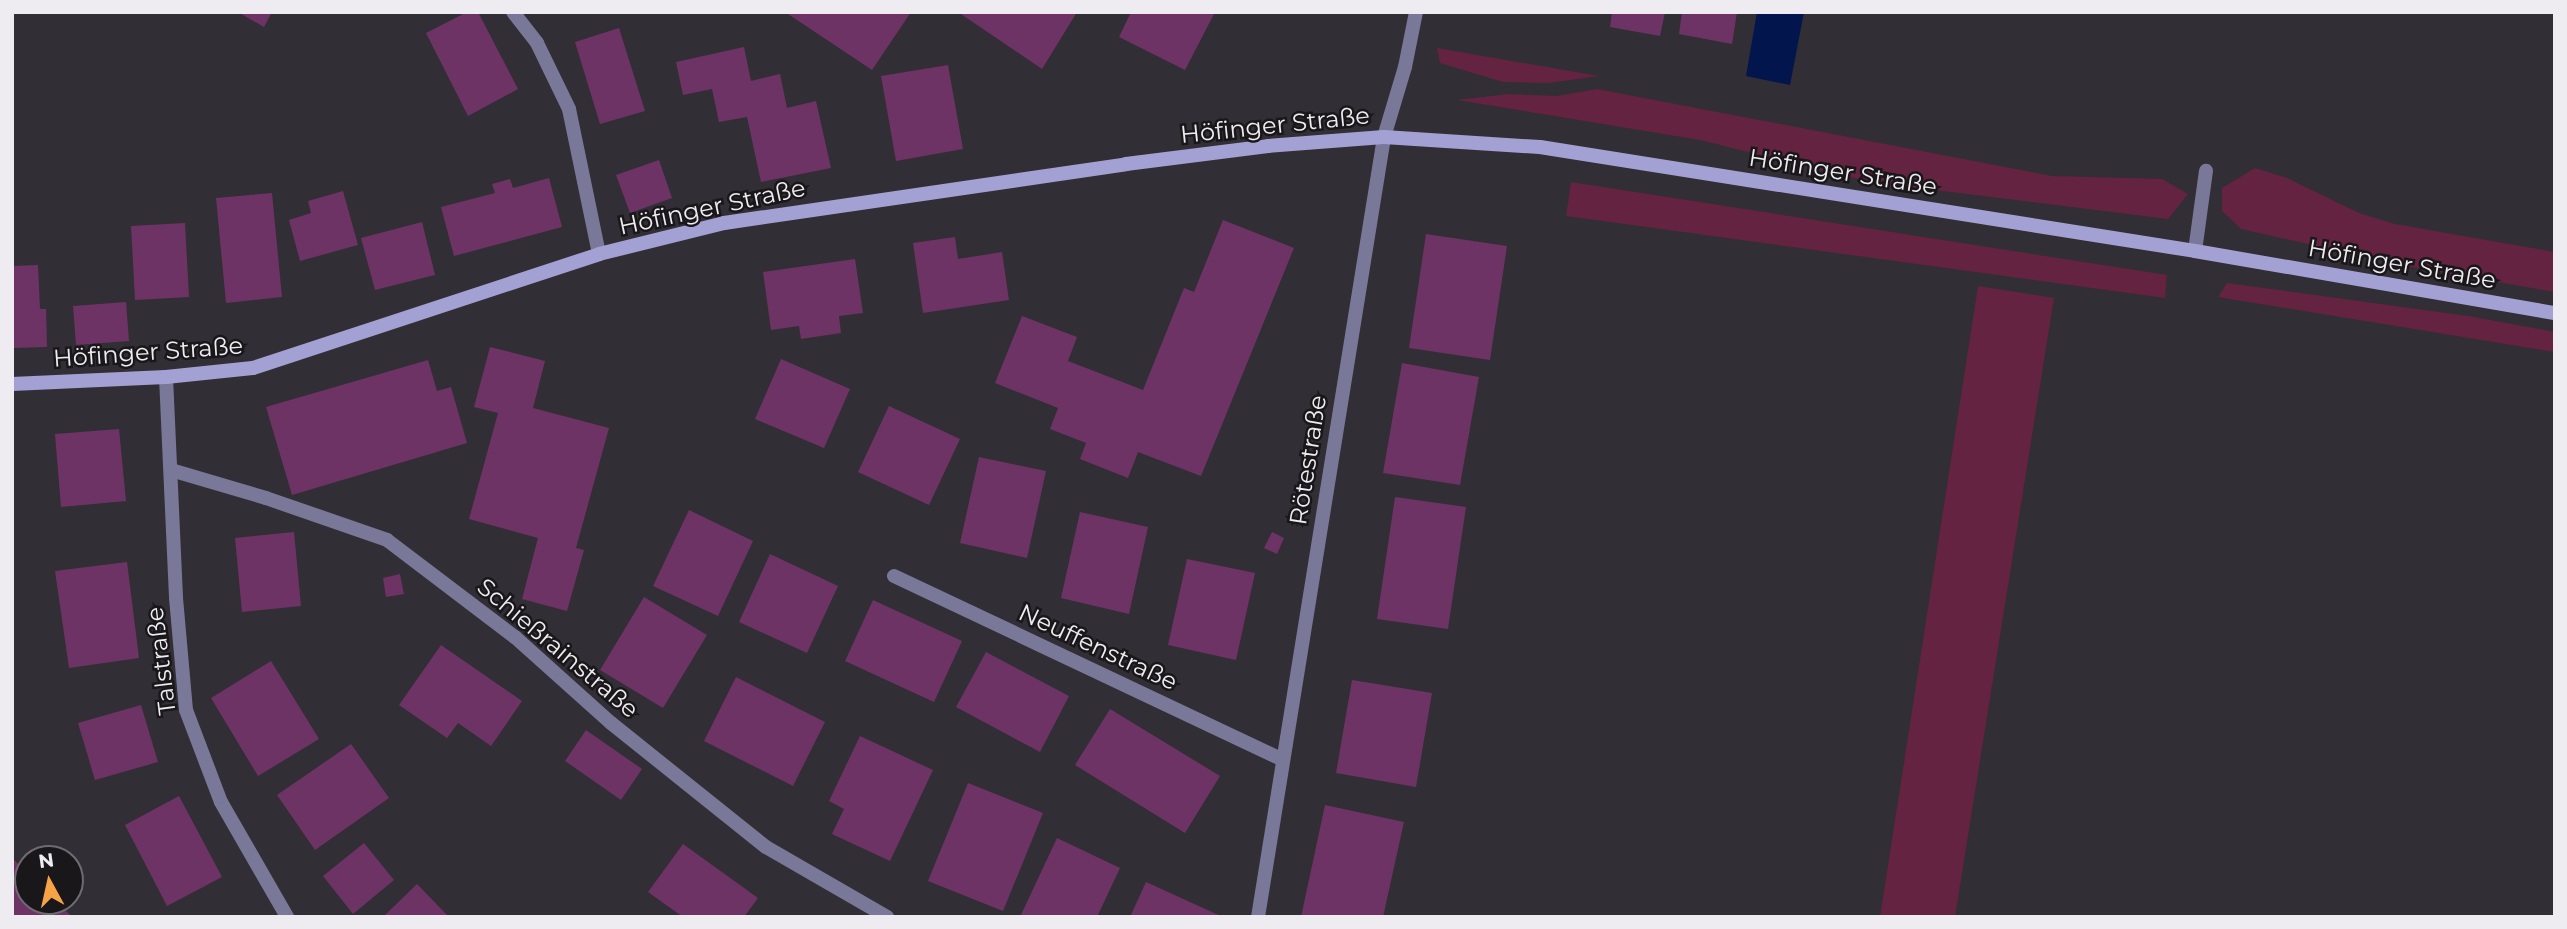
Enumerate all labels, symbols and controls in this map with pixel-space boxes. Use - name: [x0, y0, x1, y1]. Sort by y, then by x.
- street label: Höfinger Straße: [1179, 101, 1371, 149]
- street label: Höfinger Straße: [1747, 143, 1939, 201]
- street label: Höfinger Straße: [616, 173, 808, 241]
- street label: Höfinger Straße: [2306, 233, 2498, 295]
- street label: Höfinger Straße: [52, 331, 244, 373]
- street label: Rötestraße: [1284, 393, 1332, 527]
- street label: Schießrainstraße: [472, 572, 644, 724]
- street label: Neuffenstraße: [1014, 598, 1182, 696]
- street label: Talstraße: [140, 605, 182, 717]
- north arrow: [14, 845, 84, 915]
- text: N: [37, 848, 55, 873]

